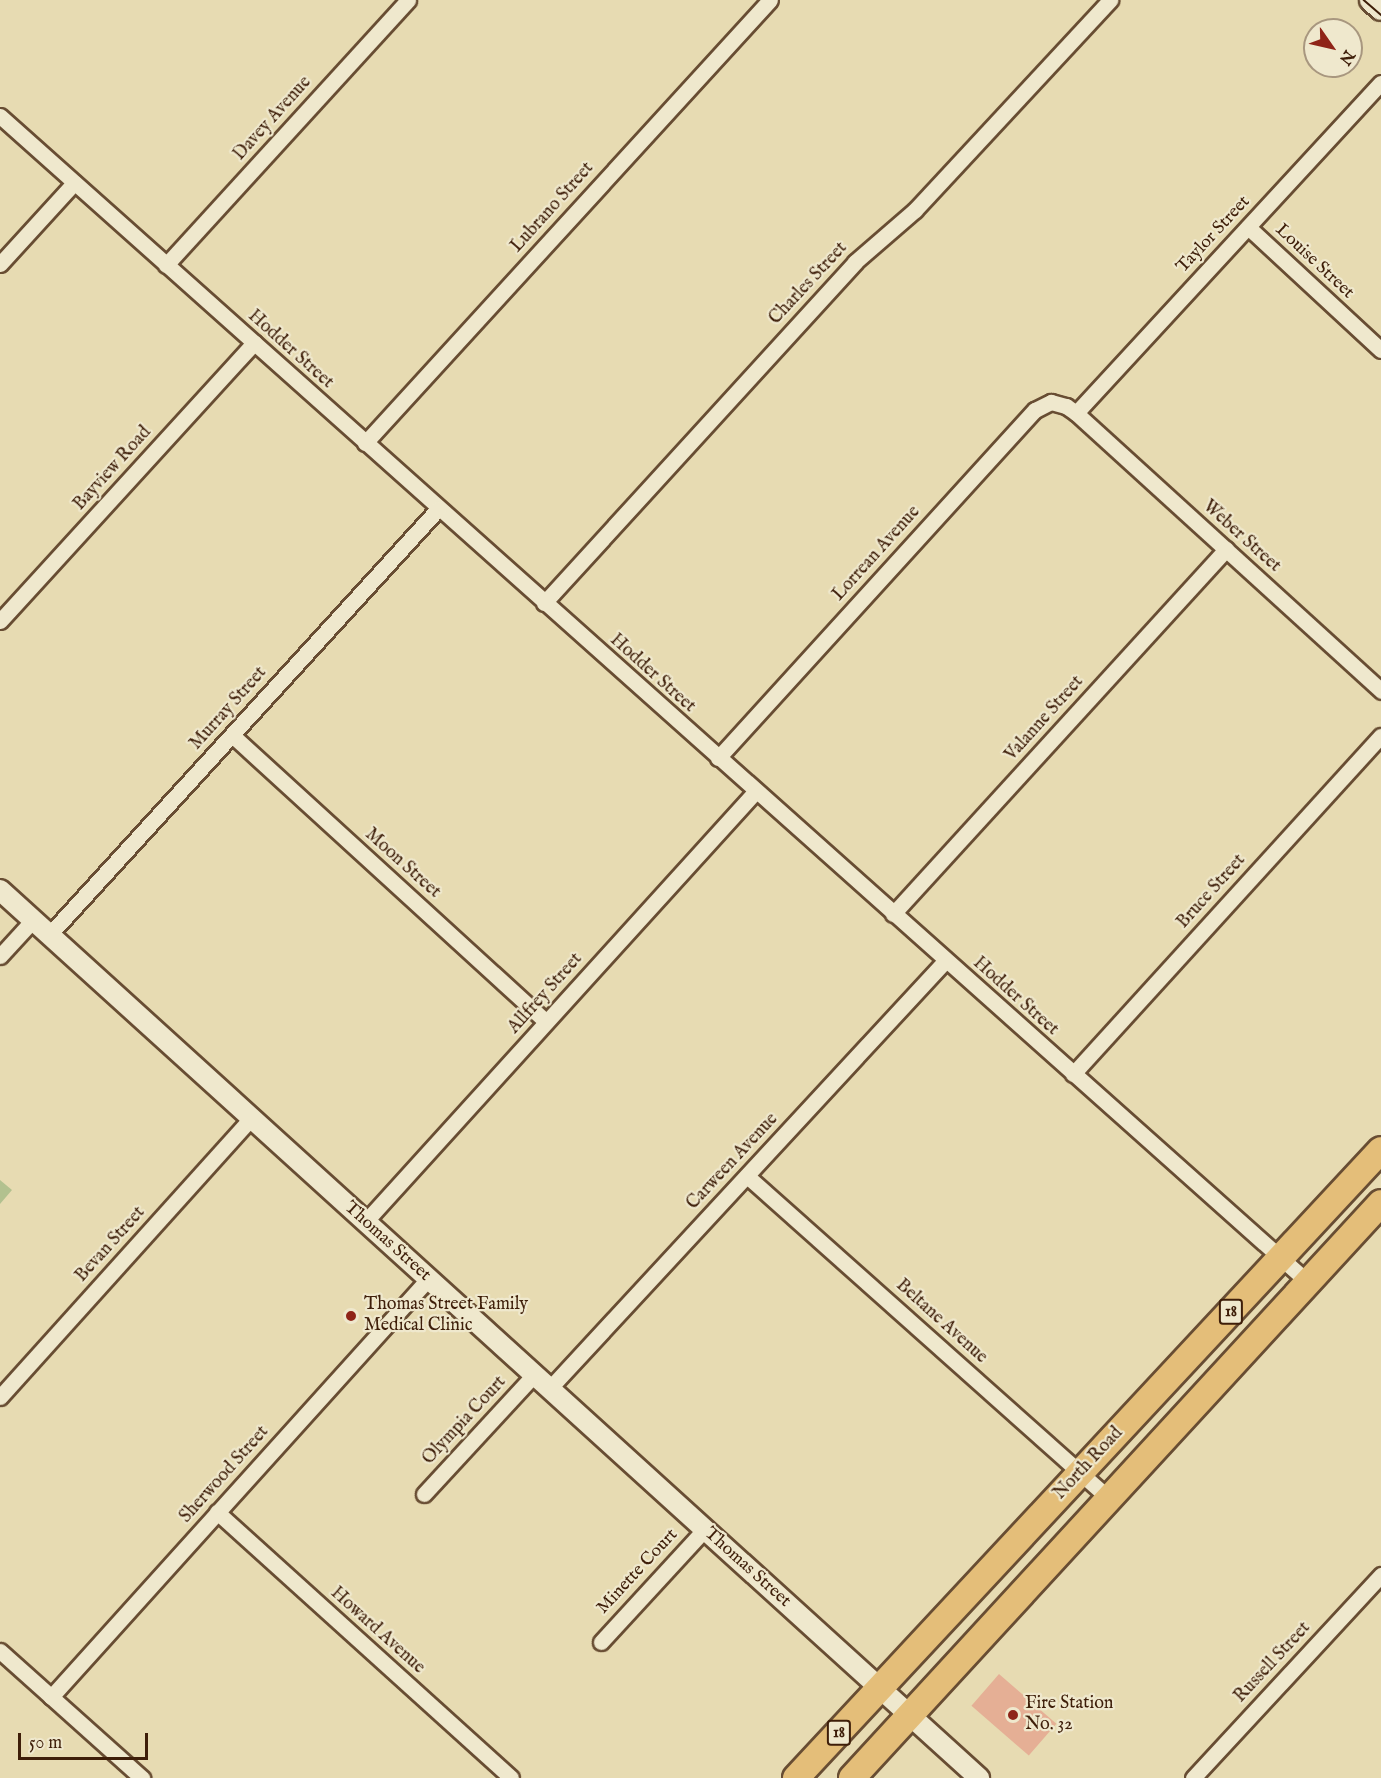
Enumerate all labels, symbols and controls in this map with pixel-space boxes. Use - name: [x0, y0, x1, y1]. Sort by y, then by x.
- north arrow: [1303, 18, 1363, 78]
- text: N: [1334, 46, 1358, 68]
- street label: Davey Avenue: [230, 72, 316, 166]
- street label: Lubrano Street: [507, 158, 599, 258]
- street label: Taylor Street: [1173, 192, 1255, 278]
- street label: Louise Street: [1270, 220, 1358, 304]
- street label: Charles Street: [765, 238, 853, 330]
- street label: Hodder Street: [243, 306, 337, 394]
- street label: Bayview Road: [70, 422, 156, 516]
- street label: Weber Street: [1197, 496, 1285, 578]
- street label: Lorrean Avenue: [829, 502, 925, 606]
- street label: Hodder Street: [605, 630, 699, 718]
- street label: Murray Street: [186, 663, 272, 755]
- street label: Valanne Street: [1001, 672, 1089, 766]
- street label: Moon Street: [360, 824, 444, 904]
- street label: Bruce Street: [1173, 850, 1251, 934]
- street label: Allfrey Street: [504, 949, 588, 1039]
- street label: Hodder Street: [968, 953, 1062, 1041]
- street label: Carween Avenue: [683, 1109, 783, 1215]
- street label: Thomas Street: [339, 1197, 435, 1287]
- street label: Bevan Street: [71, 1203, 151, 1287]
- street label: Beltane Avenue: [891, 1275, 991, 1369]
- place label: Thomas Street Family Medical Clinic: [364, 1295, 528, 1338]
- road number: 18: [1218, 1299, 1244, 1325]
- marker: Thomas Street Family Medical Clinic: [342, 1307, 360, 1325]
- street label: Olympia Court: [418, 1372, 512, 1470]
- street label: Sherwood Street: [176, 1422, 274, 1528]
- street label: North Road: [1050, 1423, 1128, 1505]
- street label: Thomas Street: [699, 1523, 795, 1613]
- street label: Minette Court: [593, 1525, 683, 1619]
- street label: Howard Avenue: [325, 1583, 429, 1679]
- street label: Russell Street: [1230, 1618, 1316, 1708]
- place label: Fire Station No. 32: [1025, 1694, 1113, 1736]
- marker: Fire Station No. 32: [1006, 1708, 1020, 1722]
- road number: 18: [826, 1720, 852, 1746]
- scale bar: [21, 1721, 152, 1759]
- text: 50 m: [29, 1732, 62, 1755]

